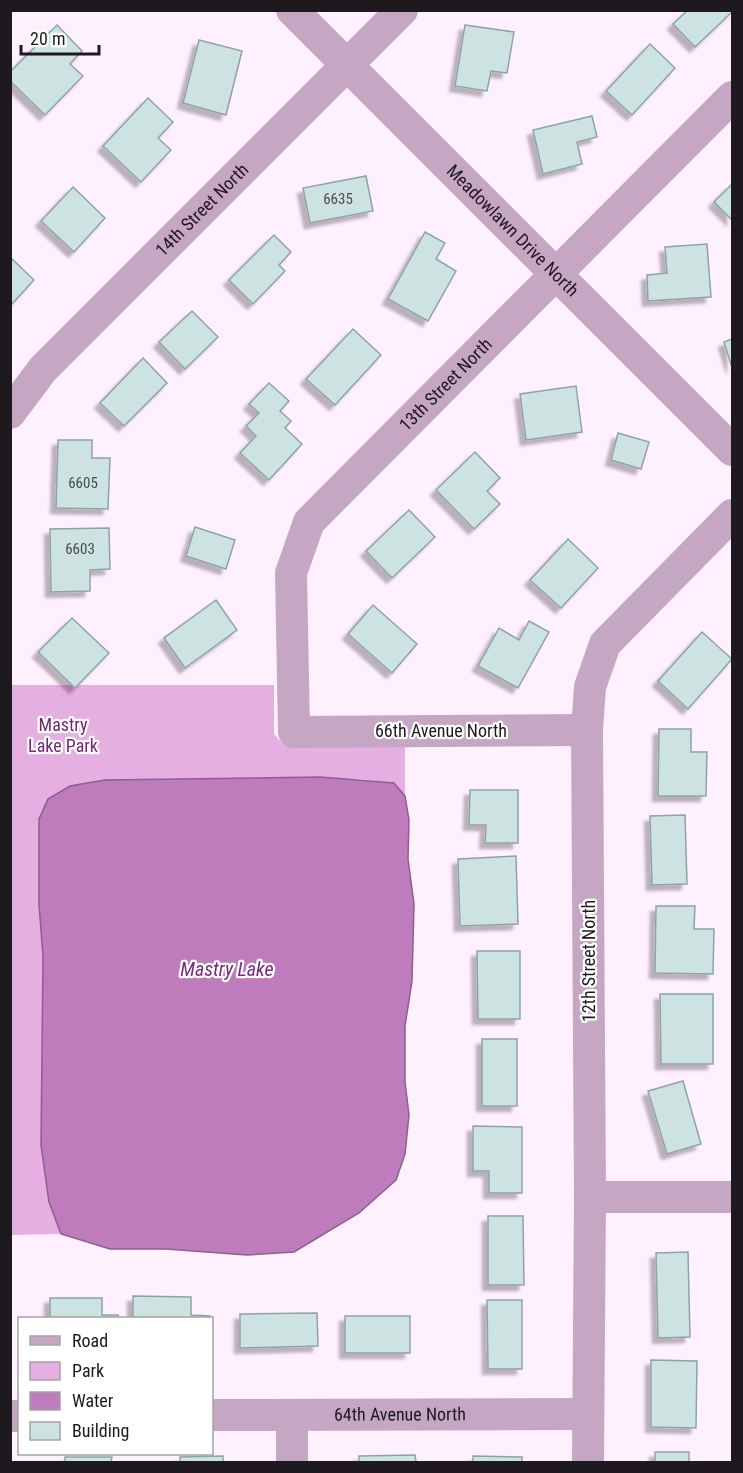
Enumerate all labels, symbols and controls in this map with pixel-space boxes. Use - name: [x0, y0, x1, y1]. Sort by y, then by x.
- scale bar: [21, 18, 99, 56]
- text: 20 m: [30, 28, 65, 49]
- street label: 14th Street North: [151, 159, 252, 260]
- street label: Meadowlawn Drive North: [443, 160, 583, 301]
- house number: 6635: [323, 190, 353, 208]
- street label: 13th Street North: [395, 333, 496, 435]
- house number: 6605: [68, 474, 98, 492]
- house number: 6603: [65, 540, 95, 558]
- park label: Mastry Lake Park: [28, 714, 98, 756]
- street label: 66th Avenue North: [375, 720, 507, 741]
- street label: 12th Street North: [578, 900, 599, 1022]
- water label: Mastry Lake: [180, 957, 274, 981]
- legend: [18, 1317, 213, 1455]
- text: Road: [72, 1330, 108, 1351]
- text: Park: [72, 1360, 104, 1381]
- text: Water: [72, 1390, 114, 1411]
- street label: 64th Avenue North: [334, 1403, 466, 1425]
- text: Building: [72, 1420, 129, 1441]

